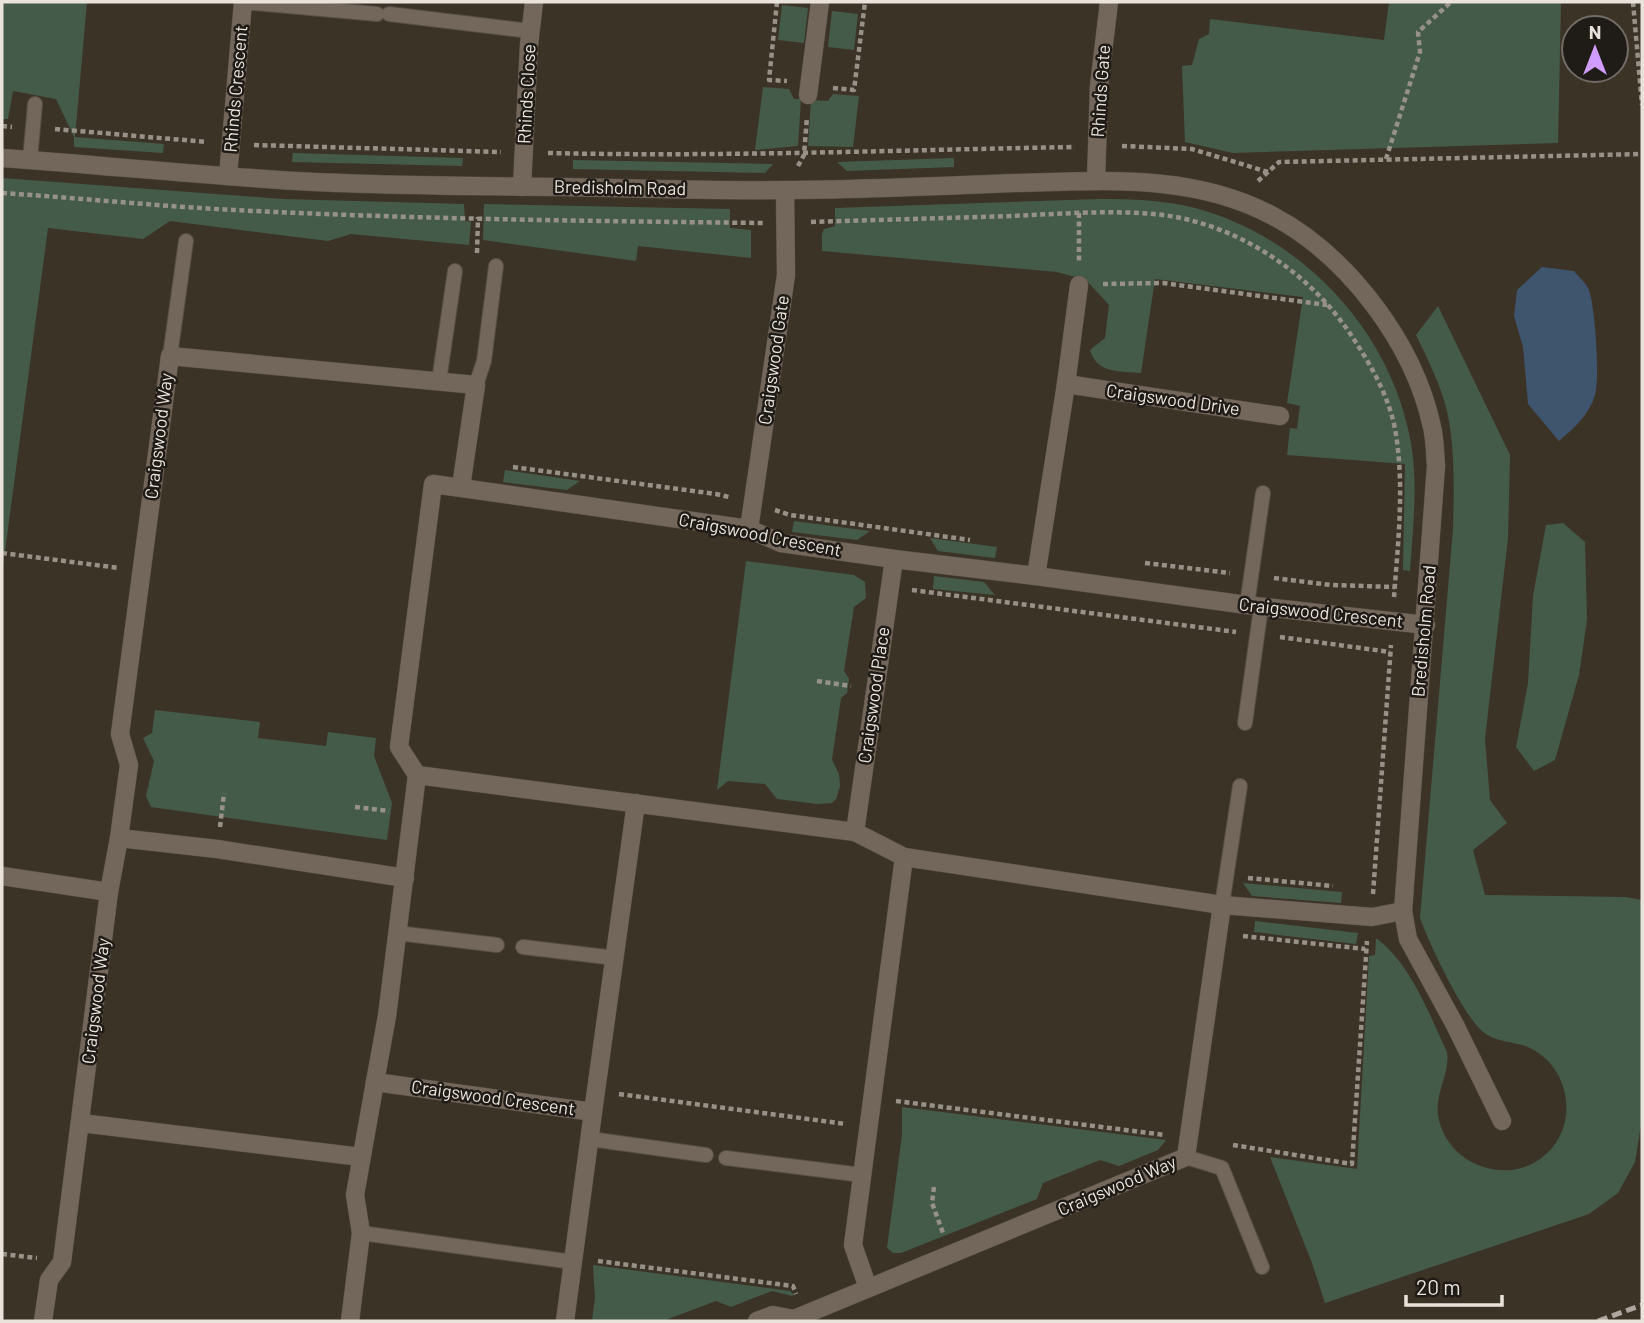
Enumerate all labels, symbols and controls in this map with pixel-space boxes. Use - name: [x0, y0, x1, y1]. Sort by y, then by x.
- north arrow: [1560, 14, 1630, 84]
- text: N: [1589, 20, 1601, 43]
- street label: Rhinds Crescent: [218, 24, 252, 153]
- street label: Rhinds Close: [512, 43, 540, 145]
- street label: Rhinds Gate: [1086, 44, 1114, 138]
- street label: Bredisholm Road: [554, 175, 686, 199]
- street label: Craigswood Gate: [753, 294, 793, 426]
- street label: Craigswood Way: [139, 372, 177, 500]
- street label: Craigswood Drive: [1105, 379, 1241, 419]
- street label: Craigswood Crescent: [677, 507, 843, 561]
- street label: Bredisholm Road: [1406, 564, 1440, 698]
- street label: Craigswood Crescent: [1238, 592, 1404, 632]
- street label: Craigswood Place: [853, 625, 893, 764]
- street label: Craigswood Way: [76, 937, 114, 1065]
- street label: Craigswood Crescent: [410, 1075, 576, 1119]
- street label: Craigswood Way: [1054, 1150, 1179, 1220]
- scale bar: [1406, 1264, 1502, 1308]
- text: 20 m: [1416, 1274, 1461, 1299]

